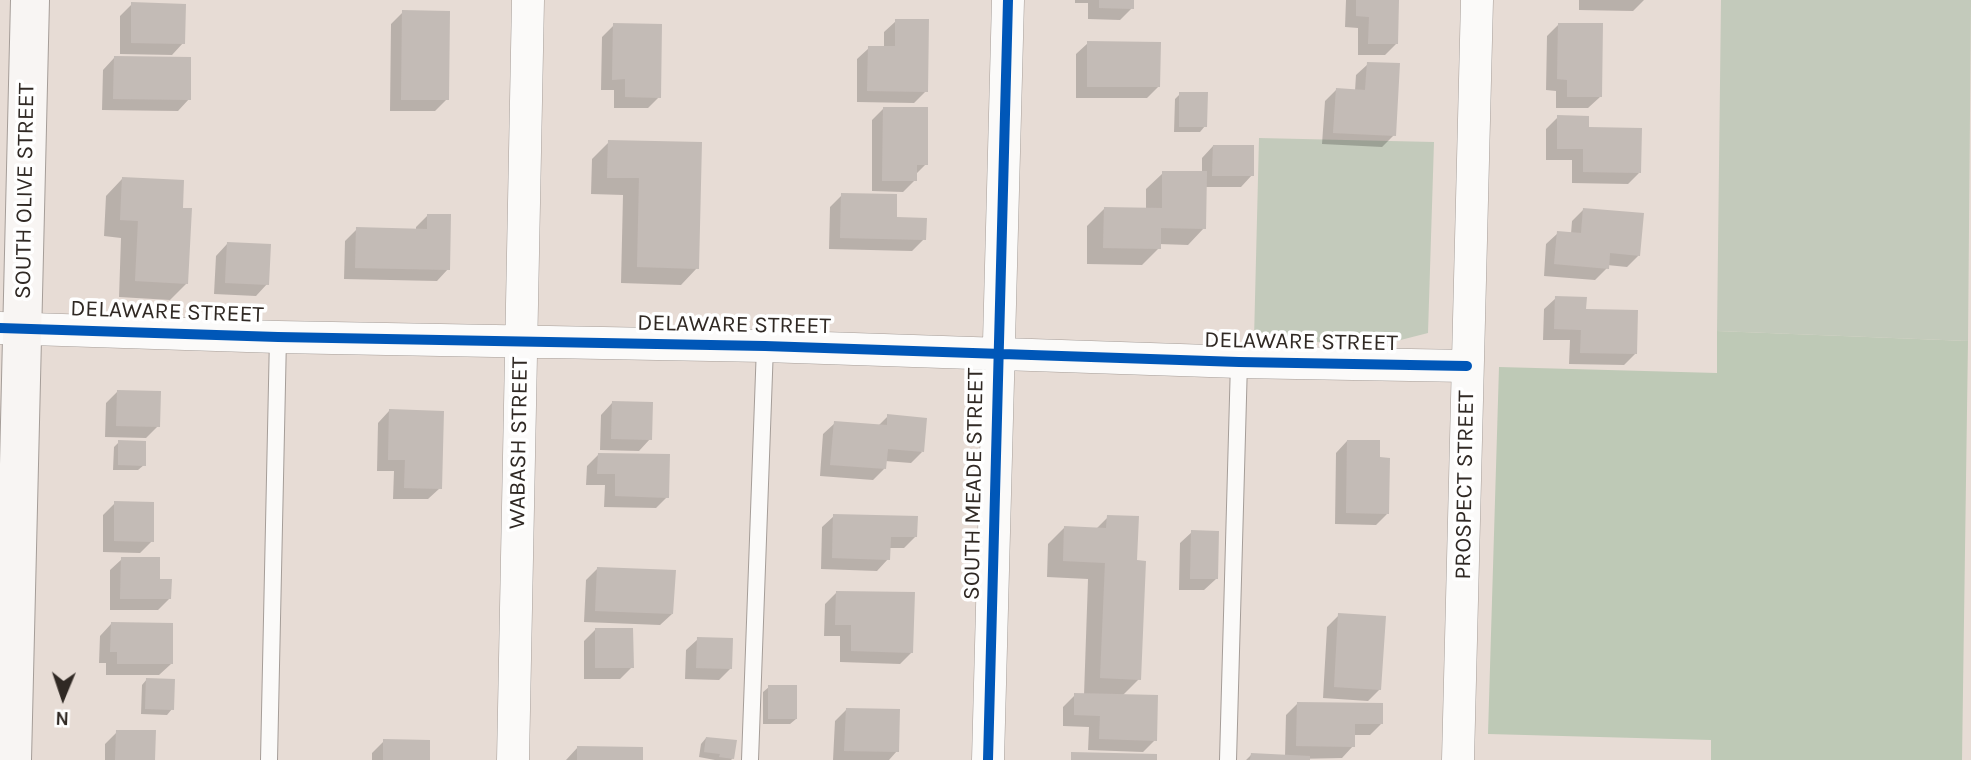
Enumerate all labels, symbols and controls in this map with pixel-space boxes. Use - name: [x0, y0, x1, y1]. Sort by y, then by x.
- street label: SOUTH OLIVE STREET: [9, 83, 41, 299]
- street label: DELAWARE STREET: [70, 295, 264, 329]
- street label: DELAWARE STREET: [637, 310, 831, 340]
- street label: DELAWARE STREET: [1204, 327, 1398, 357]
- street label: WABASH STREET: [504, 357, 534, 529]
- street label: SOUTH MEADE STREET: [958, 368, 990, 600]
- street label: PROSPECT STREET: [1450, 390, 1480, 580]
- north arrow: [28, 662, 98, 732]
- text: N: [55, 707, 69, 729]

